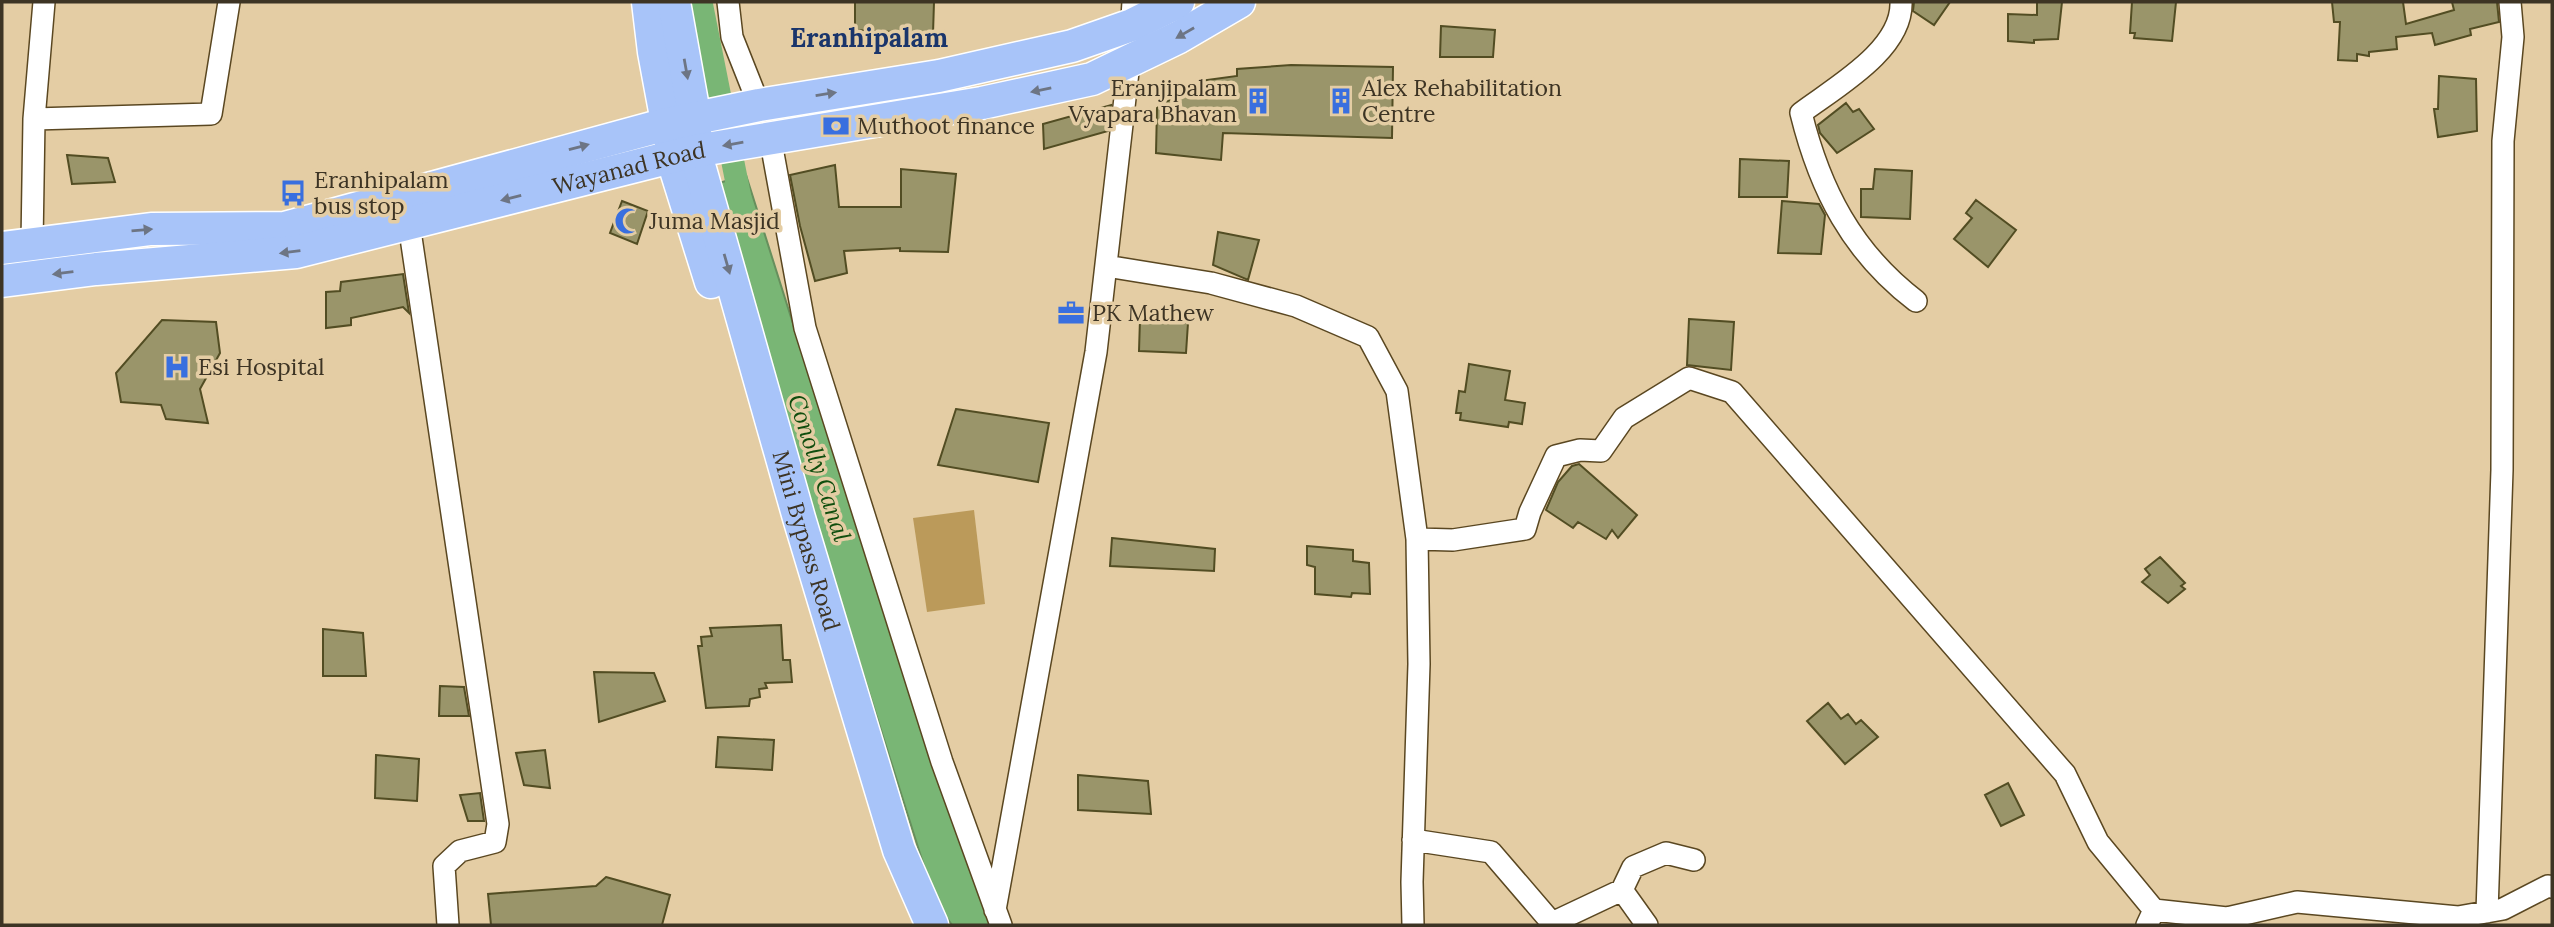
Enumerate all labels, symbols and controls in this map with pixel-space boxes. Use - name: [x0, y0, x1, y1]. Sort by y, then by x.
- district label: Eranhipalam: [790, 21, 948, 54]
- one-way arrow: [1175, 27, 1195, 39]
- one-way arrow: [681, 58, 692, 80]
- place label: Eranjipalam Vyapara Bhavan: [1067, 73, 1237, 128]
- place label: Alex Rehabilitation Centre: [1361, 73, 1562, 128]
- one-way arrow: [1030, 85, 1052, 96]
- building icon: Eranjipalam Vyapara Bhavan: [1243, 86, 1273, 116]
- building icon: Alex Rehabilitation Centre: [1326, 86, 1356, 116]
- one-way arrow: [815, 88, 837, 99]
- bank icon: Muthoot finance: [821, 111, 851, 141]
- place label: Muthoot finance: [857, 111, 1035, 140]
- street label: Wayanad Road: [549, 134, 708, 201]
- one-way arrow: [722, 139, 744, 150]
- one-way arrow: [568, 141, 590, 152]
- place label: Eranhipalam bus stop: [314, 165, 448, 220]
- bus stop icon: Eranhipalam bus stop: [278, 178, 308, 208]
- one-way arrow: [499, 193, 521, 204]
- mosque icon: Juma Masjid: [613, 206, 643, 236]
- place label: Juma Masjid: [648, 206, 780, 235]
- one-way arrow: [132, 224, 154, 235]
- one-way arrow: [279, 247, 301, 258]
- one-way arrow: [723, 254, 733, 275]
- one-way arrow: [52, 268, 74, 279]
- office icon: PK Mathew: [1056, 298, 1086, 328]
- place label: PK Mathew: [1092, 298, 1214, 327]
- hospital icon: Esi Hospital: [162, 352, 192, 382]
- place label: Esi Hospital: [198, 352, 325, 381]
- water label: Conolly Canal: [781, 390, 858, 546]
- street label: Mini Bypass Road: [767, 447, 847, 634]

